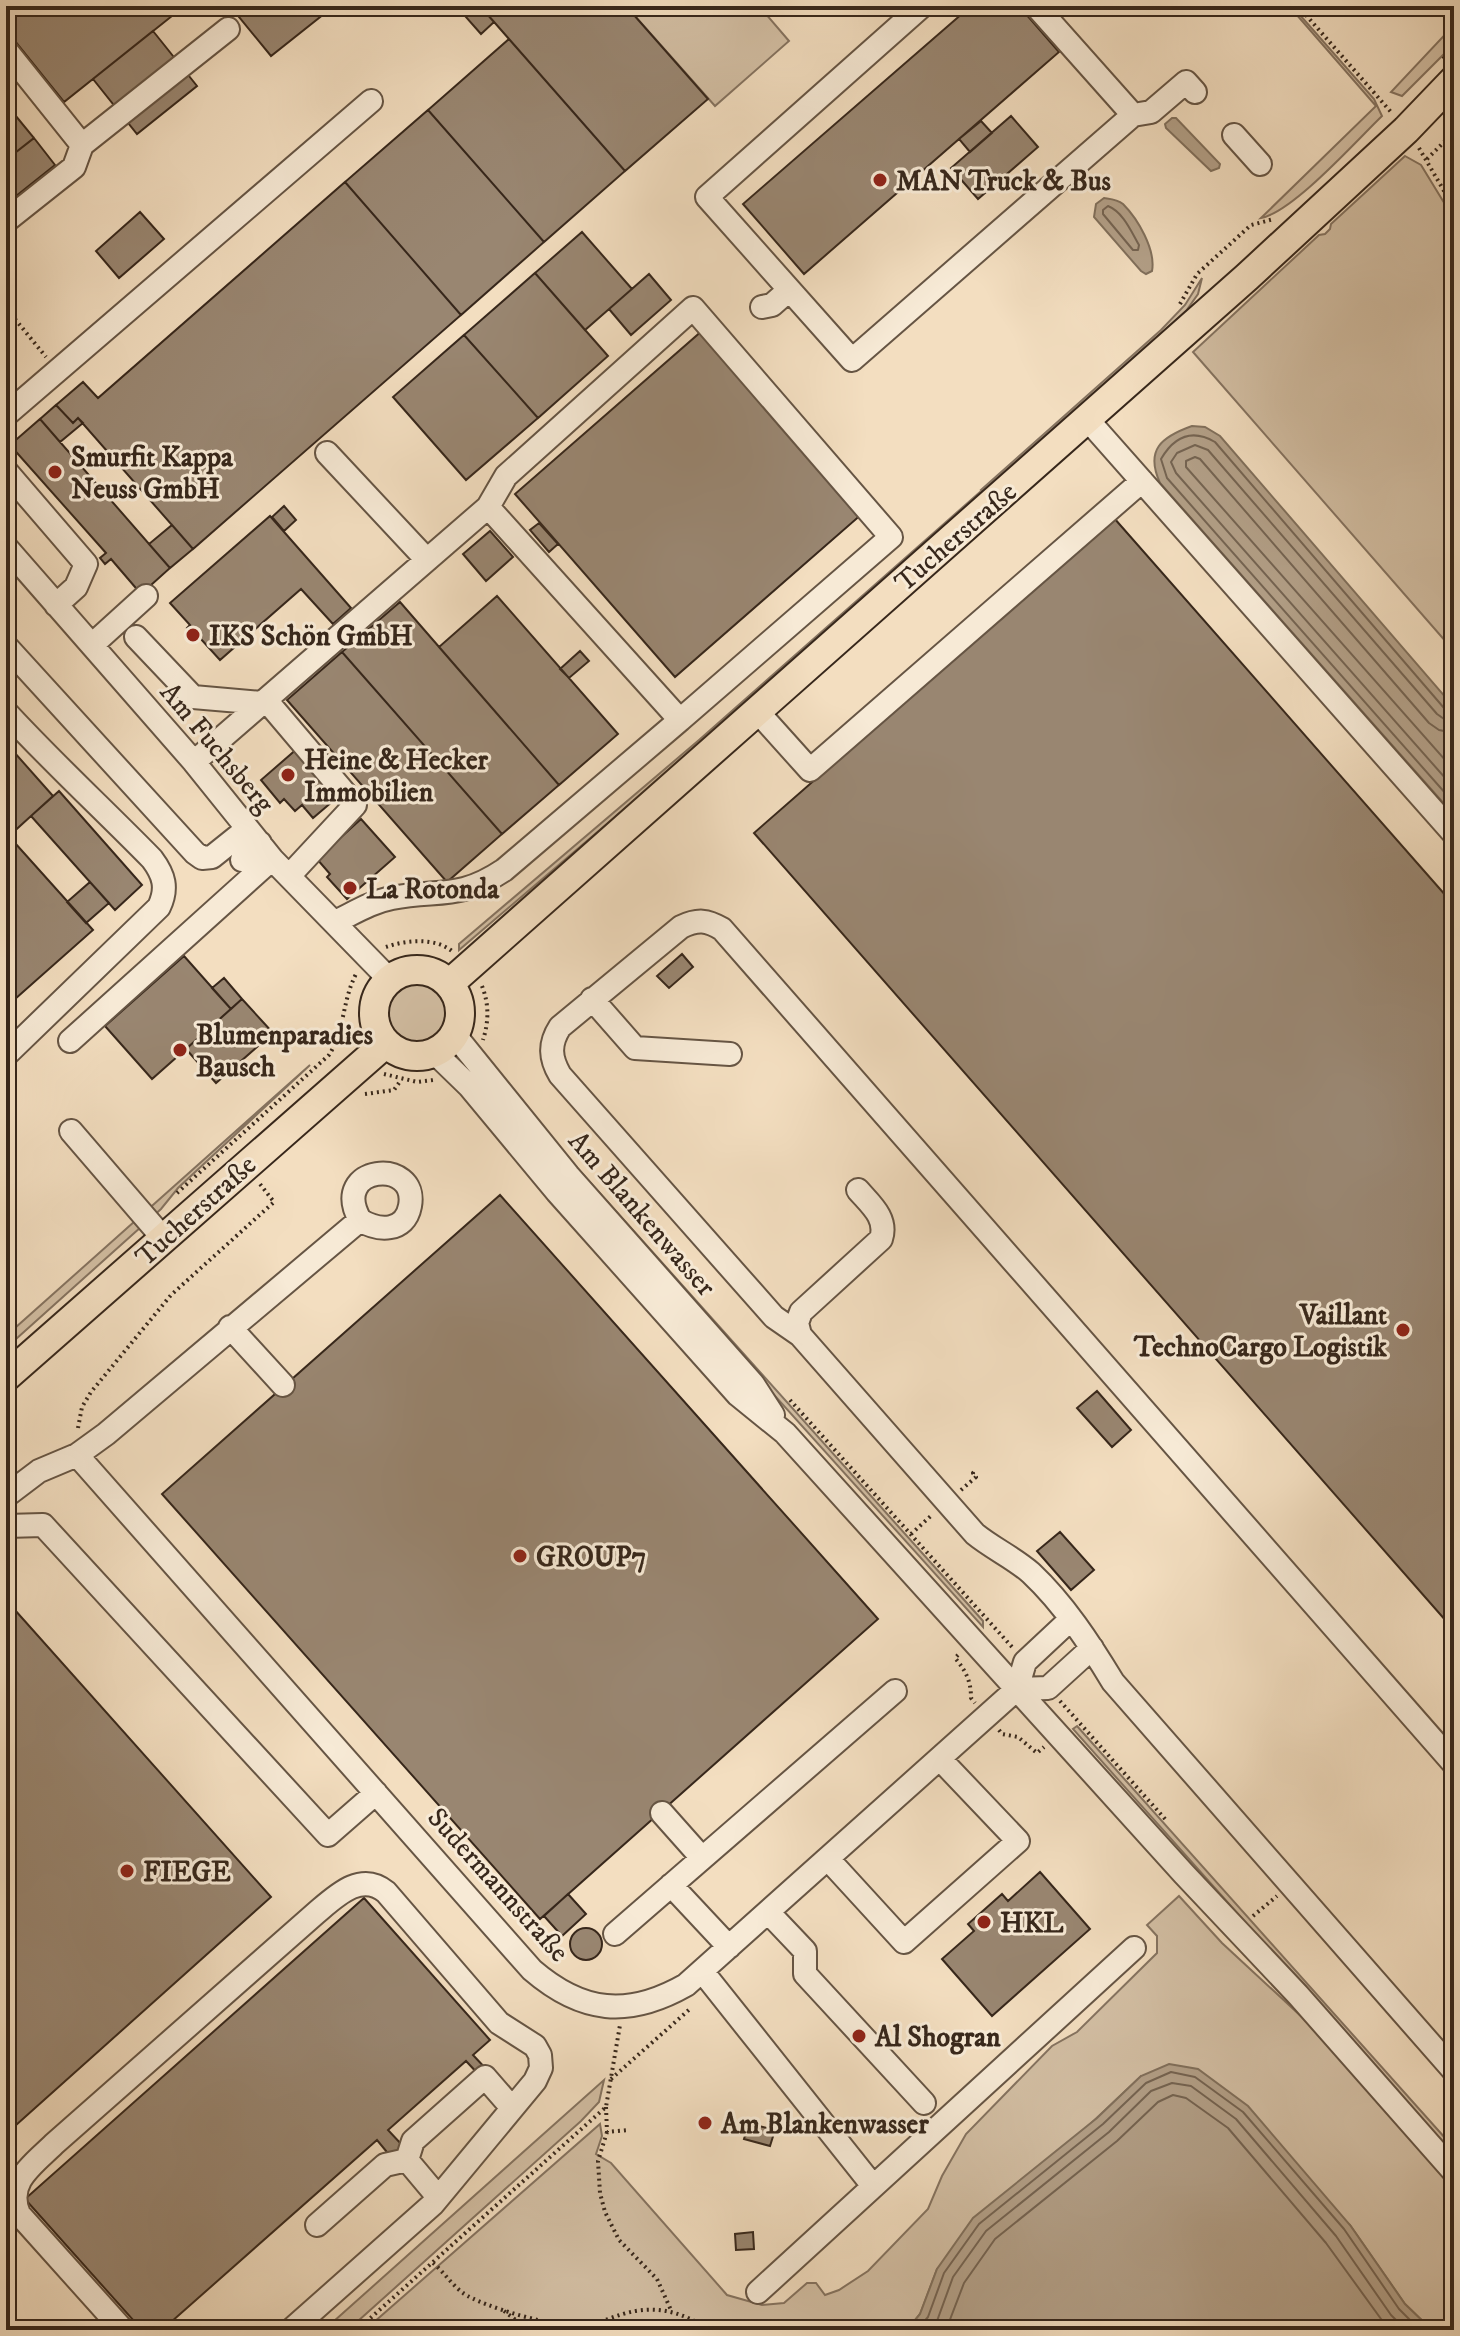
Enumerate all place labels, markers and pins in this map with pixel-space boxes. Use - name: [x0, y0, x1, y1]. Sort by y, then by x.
- place label: MAN Truck & Bus: [896, 164, 1111, 199]
- marker: MAN Truck & Bus: [871, 171, 889, 189]
- place label: Smurfit Kappa Neuss GmbH: [71, 440, 234, 507]
- marker: Smurfit Kappa Neuss GmbH: [46, 463, 64, 481]
- place label: IKS Schön GmbH: [209, 619, 413, 654]
- marker: IKS Schön GmbH: [184, 626, 202, 644]
- place label: Heine & Hecker Immobilien: [304, 743, 489, 810]
- marker: Heine & Hecker Immobilien: [279, 766, 297, 784]
- place label: La Rotonda: [366, 872, 500, 907]
- marker: La Rotonda: [341, 879, 359, 897]
- place label: Blumenparadies Bausch: [196, 1018, 374, 1085]
- marker: Blumenparadies Bausch: [171, 1041, 189, 1059]
- place label: Vaillant TechnoCargo Logistik: [1133, 1298, 1388, 1365]
- marker: Vaillant TechnoCargo Logistik: [1394, 1321, 1412, 1339]
- place label: GROUP7: [536, 1540, 646, 1575]
- marker: GROUP7: [511, 1547, 529, 1565]
- place label: FIEGE: [143, 1855, 231, 1890]
- marker: FIEGE: [118, 1862, 136, 1880]
- place label: HKL: [1000, 1906, 1064, 1941]
- marker: HKL: [975, 1913, 993, 1931]
- place label: Al Shogran: [874, 2020, 1001, 2055]
- marker: Al Shogran: [850, 2027, 868, 2045]
- place label: Am Blankenwasser: [720, 2107, 929, 2142]
- marker: Am Blankenwasser: [696, 2114, 714, 2132]

